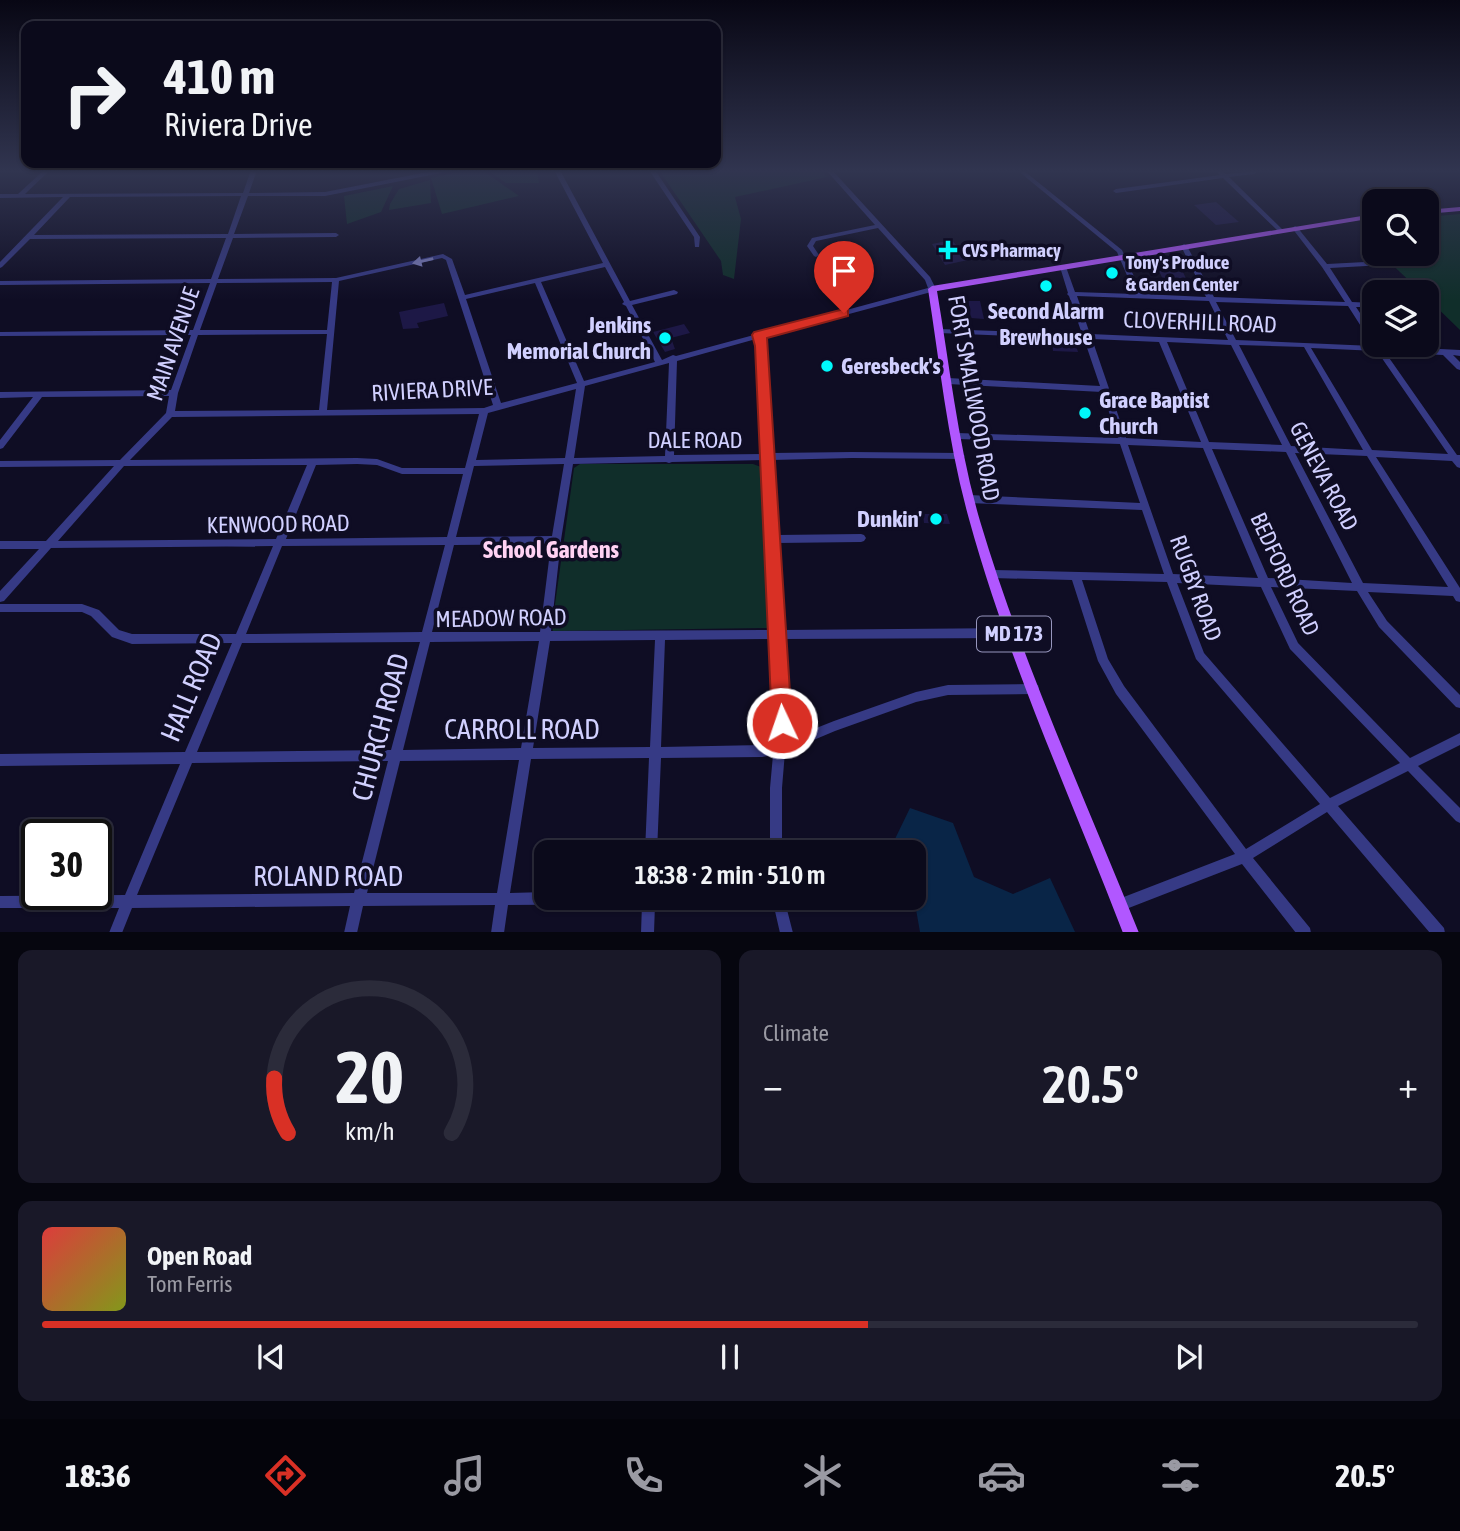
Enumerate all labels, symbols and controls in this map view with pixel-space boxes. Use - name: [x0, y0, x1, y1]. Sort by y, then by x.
- text: 410 m: [164, 48, 275, 104]
- icon: right: [49, 49, 140, 140]
- text: Riviera Drive: [164, 106, 313, 143]
- map controls: [1362, 189, 1439, 357]
- button: search: [1362, 189, 1439, 266]
- place label: CVS Pharmacy: [962, 239, 1061, 261]
- pin: [814, 241, 874, 313]
- marker: CVS Pharmacy: [940, 242, 956, 258]
- place label: Tony's Produce & Garden Center: [1126, 251, 1239, 295]
- icon: arrive: [825, 252, 863, 290]
- one-way arrow: [412, 255, 434, 266]
- marker: Tony's Produce & Garden Center: [1104, 265, 1120, 281]
- marker: Second Alarm Brewhouse: [1038, 278, 1054, 294]
- button: layers: [1362, 280, 1439, 357]
- street label: MAIN AVENUE: [141, 284, 205, 404]
- street label: FORT SMALLWOOD ROAD: [943, 293, 1005, 503]
- place label: Second Alarm Brewhouse: [988, 298, 1104, 350]
- street label: CLOVERHILL ROAD: [1123, 306, 1277, 338]
- place label: Jenkins Memorial Church: [507, 312, 651, 364]
- marker: Jenkins Memorial Church: [657, 330, 673, 346]
- place label: Geresbeck's: [841, 353, 941, 379]
- marker: Geresbeck's: [819, 358, 835, 374]
- street label: RIVIERA DRIVE: [371, 374, 494, 406]
- place label: Grace Baptist Church: [1099, 387, 1210, 439]
- marker: Grace Baptist Church: [1077, 405, 1093, 421]
- street label: GENEVA ROAD: [1284, 417, 1364, 535]
- street label: DALE ROAD: [648, 427, 742, 453]
- place label: Dunkin': [857, 506, 922, 532]
- street label: BEDFORD ROAD: [1245, 508, 1325, 640]
- street label: KENWOOD ROAD: [206, 510, 350, 538]
- marker: Dunkin': [928, 511, 944, 527]
- street label: RUGBY ROAD: [1165, 532, 1227, 644]
- district label: School Gardens: [483, 536, 620, 563]
- street label: MEADOW ROAD: [435, 604, 567, 632]
- road number: MD 173: [977, 616, 1051, 652]
- street label: HALL ROAD: [154, 628, 228, 746]
- street label: CHURCH ROAD: [345, 650, 415, 804]
- position arrow: [745, 686, 819, 760]
- street label: CARROLL ROAD: [444, 713, 600, 745]
- speed limit sign: 30: [21, 819, 112, 910]
- street label: ROLAND ROAD: [253, 860, 403, 892]
- text: 18:38 · 2 min · 510 m: [635, 860, 825, 890]
- text: Climate: [763, 1020, 829, 1046]
- text: 20: [335, 1035, 404, 1118]
- text: 20.5°: [1042, 1054, 1139, 1114]
- text: −: [763, 1063, 783, 1106]
- text: +: [1398, 1063, 1418, 1106]
- text: km/h: [345, 1116, 394, 1144]
- text: Open Road: [147, 1241, 252, 1271]
- text: Tom Ferris: [147, 1271, 232, 1297]
- icon: previous: [252, 1338, 290, 1376]
- icon: pause: [711, 1338, 749, 1376]
- icon: next: [1170, 1338, 1208, 1376]
- icon: directions: [261, 1451, 310, 1500]
- icon: music: [440, 1451, 489, 1500]
- icon: phone: [619, 1451, 668, 1500]
- icon: climate: [798, 1451, 847, 1500]
- icon: car: [977, 1451, 1026, 1500]
- icon: filters: [1156, 1451, 1205, 1500]
- text: 18:36: [65, 1457, 131, 1494]
- text: 20.5°: [1335, 1457, 1395, 1494]

